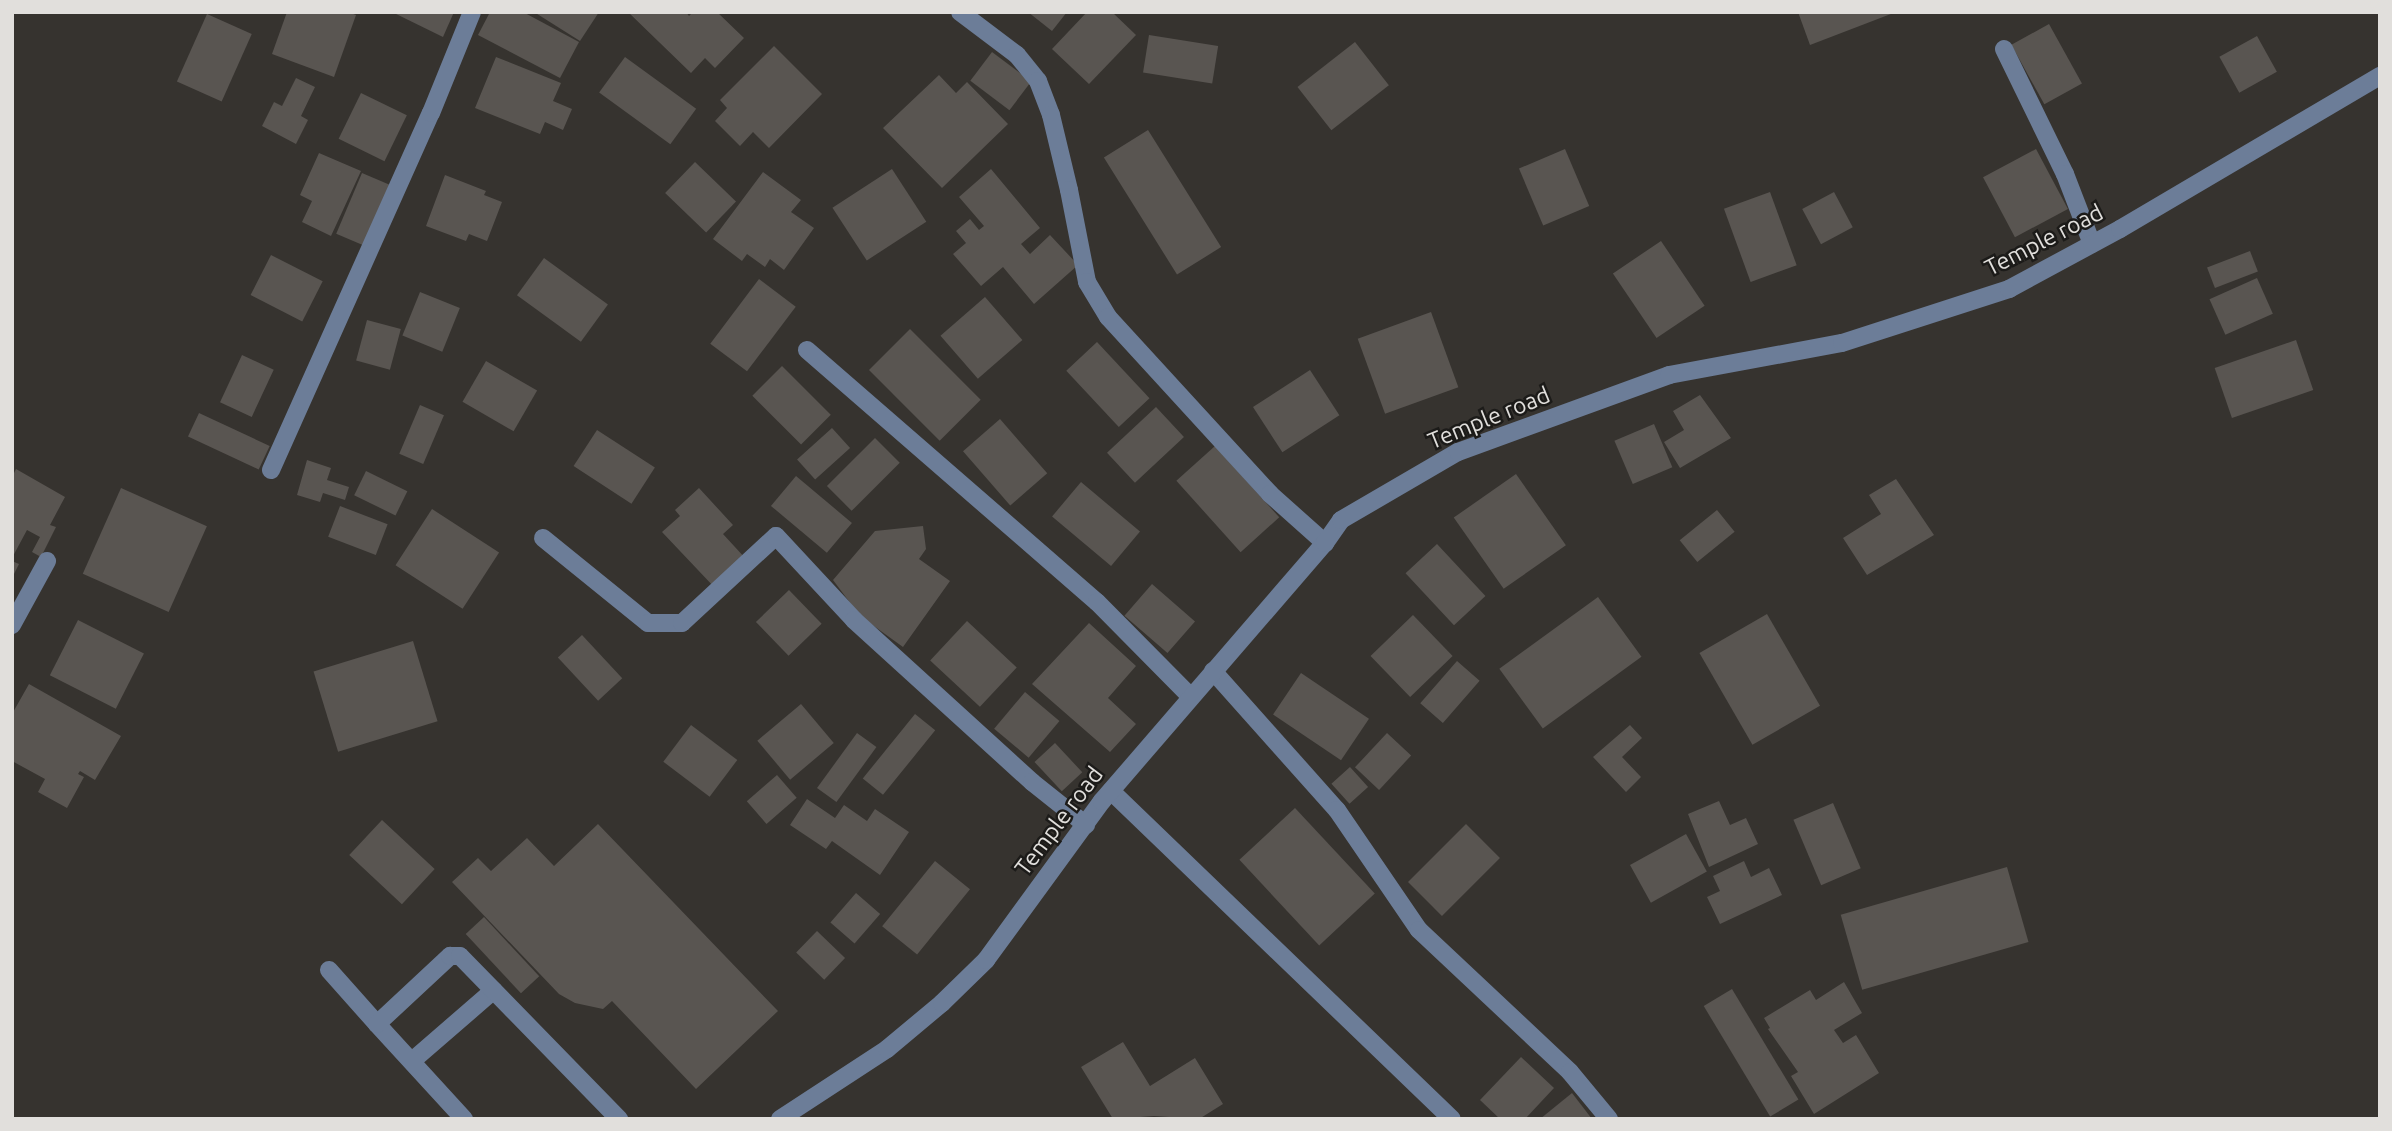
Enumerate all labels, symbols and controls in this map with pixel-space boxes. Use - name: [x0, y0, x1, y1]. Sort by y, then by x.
- street label: Temple road: [1980, 198, 2108, 282]
- street label: Temple road: [1424, 381, 1554, 455]
- street label: Temple road: [1009, 761, 1109, 881]

